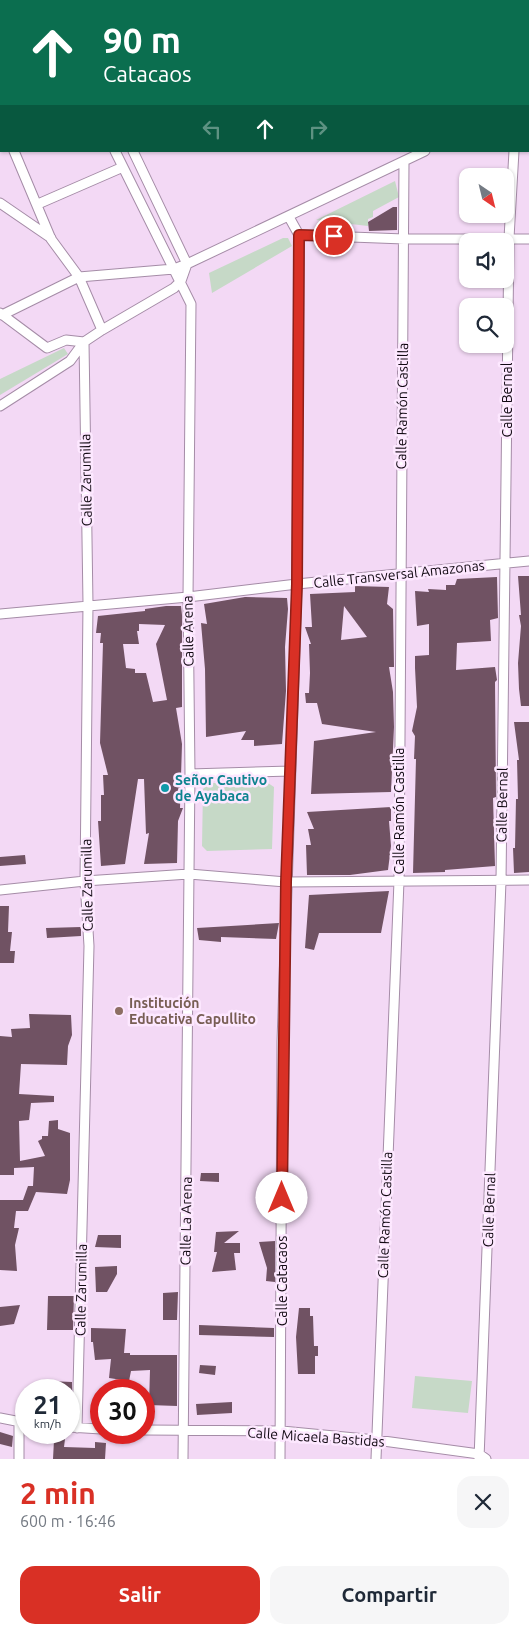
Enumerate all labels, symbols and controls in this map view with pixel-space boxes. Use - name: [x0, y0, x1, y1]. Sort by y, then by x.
- icon: ahead: [20, 20, 85, 85]
- text: 90 m: [103, 20, 181, 60]
- text: Catacaos: [103, 61, 192, 86]
- icon: left: [198, 115, 226, 143]
- icon: ahead: [251, 115, 279, 143]
- icon: right: [304, 115, 332, 143]
- north arrow: [459, 168, 514, 222]
- map controls: [459, 168, 514, 353]
- pin: [313, 215, 355, 257]
- icon: arrive: [320, 222, 348, 250]
- button: sound: [459, 233, 514, 288]
- button: search: [459, 298, 514, 353]
- street label: Calle Ramón Castilla: [393, 342, 411, 470]
- street label: Calle Bernal: [499, 362, 515, 437]
- street label: Calle Zarumilla: [77, 434, 95, 526]
- street label: Calle Transversal Amazonas: [313, 557, 485, 591]
- street label: Calle Arena: [179, 595, 197, 667]
- street label: Calle Ramón Castilla: [391, 748, 407, 874]
- street label: Calle Bernal: [493, 767, 511, 843]
- place label: Señor Cautivo de Ayabaca: [175, 772, 267, 804]
- marker: Señor Cautivo de Ayabaca: [159, 782, 171, 794]
- street label: Calle Zarumilla: [78, 839, 96, 931]
- place label: Institución Educativa Capullito: [129, 995, 256, 1027]
- marker: Institución Educativa Capullito: [113, 1005, 125, 1017]
- street label: Calle Ramón Castilla: [375, 1151, 395, 1279]
- position arrow: [255, 1171, 307, 1223]
- street label: Calle Bernal: [480, 1172, 498, 1248]
- street label: Calle La Arena: [177, 1176, 195, 1266]
- street label: Calle Catacaos: [274, 1236, 290, 1326]
- street label: Calle Zarumilla: [72, 1244, 90, 1336]
- speed limit sign: 30: [90, 1379, 155, 1444]
- text: 21: [33, 1391, 62, 1419]
- text: km/h: [34, 1417, 61, 1430]
- street label: Calle Micaela Bastidas: [247, 1424, 385, 1450]
- text: 2 min: [20, 1476, 96, 1510]
- button: close: [457, 1476, 509, 1528]
- text: 600 m · 16:46: [20, 1512, 116, 1530]
- button: Salir: [20, 1566, 260, 1624]
- button: Compartir: [270, 1566, 509, 1624]

